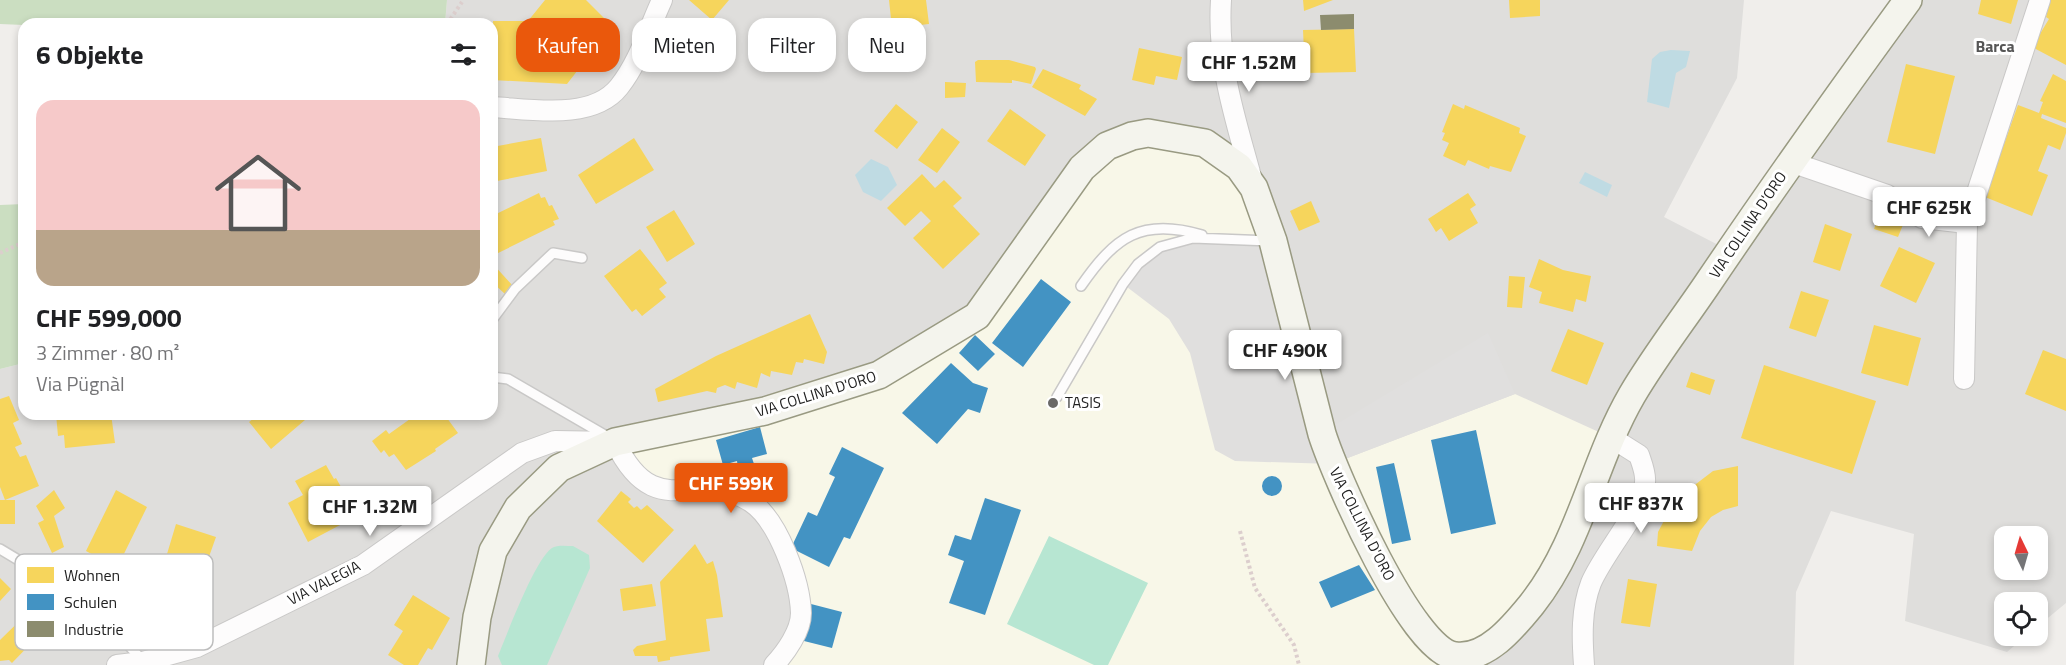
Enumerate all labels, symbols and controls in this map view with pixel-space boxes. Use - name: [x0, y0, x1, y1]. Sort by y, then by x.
- chip: Kaufen: [516, 18, 620, 72]
- chip: Mieten: [632, 18, 736, 72]
- chip: Filter: [748, 18, 836, 72]
- chip: Neu: [848, 18, 926, 72]
- district label: Barca: [1975, 34, 2015, 58]
- text: 6 Objekte: [36, 35, 143, 74]
- icon: filters: [447, 38, 480, 71]
- pin: CHF 1.52M: [1180, 42, 1318, 93]
- text: CHF 1.52M: [1201, 46, 1297, 77]
- icon: home: [204, 139, 312, 247]
- street label: VIA COLLINA D'ORO: [1703, 166, 1792, 283]
- pin: CHF 625K: [1867, 187, 1991, 238]
- text: CHF 625K: [1887, 191, 1971, 222]
- text: CHF 599,000: [36, 298, 181, 337]
- pin: CHF 490K: [1223, 330, 1347, 381]
- text: CHF 490K: [1243, 334, 1327, 365]
- text: 3 Zimmer · 80 m²: [36, 337, 179, 368]
- street label: VIA COLLINA D'ORO: [753, 364, 879, 423]
- text: Via Pügnàl: [36, 368, 125, 399]
- place label: TASIS: [1065, 391, 1101, 414]
- marker: TASIS: [1046, 396, 1060, 410]
- pin: CHF 599K: [669, 463, 793, 514]
- street label: VIA COLLINA D'ORO: [1324, 463, 1401, 585]
- text: CHF 599K: [689, 467, 773, 498]
- pin: CHF 837K: [1579, 483, 1703, 534]
- pin: CHF 1.32M: [301, 486, 439, 537]
- text: CHF 837K: [1599, 487, 1683, 518]
- text: CHF 1.32M: [322, 490, 418, 521]
- north arrow: [1994, 526, 2048, 580]
- map controls: [1994, 526, 2048, 646]
- legend: [15, 554, 213, 650]
- street label: VIA VALEGIA: [283, 554, 364, 611]
- text: Wohnen: [64, 563, 120, 587]
- text: Schulen: [64, 590, 117, 614]
- button: locate: [1994, 592, 2048, 646]
- text: Industrie: [64, 617, 124, 641]

